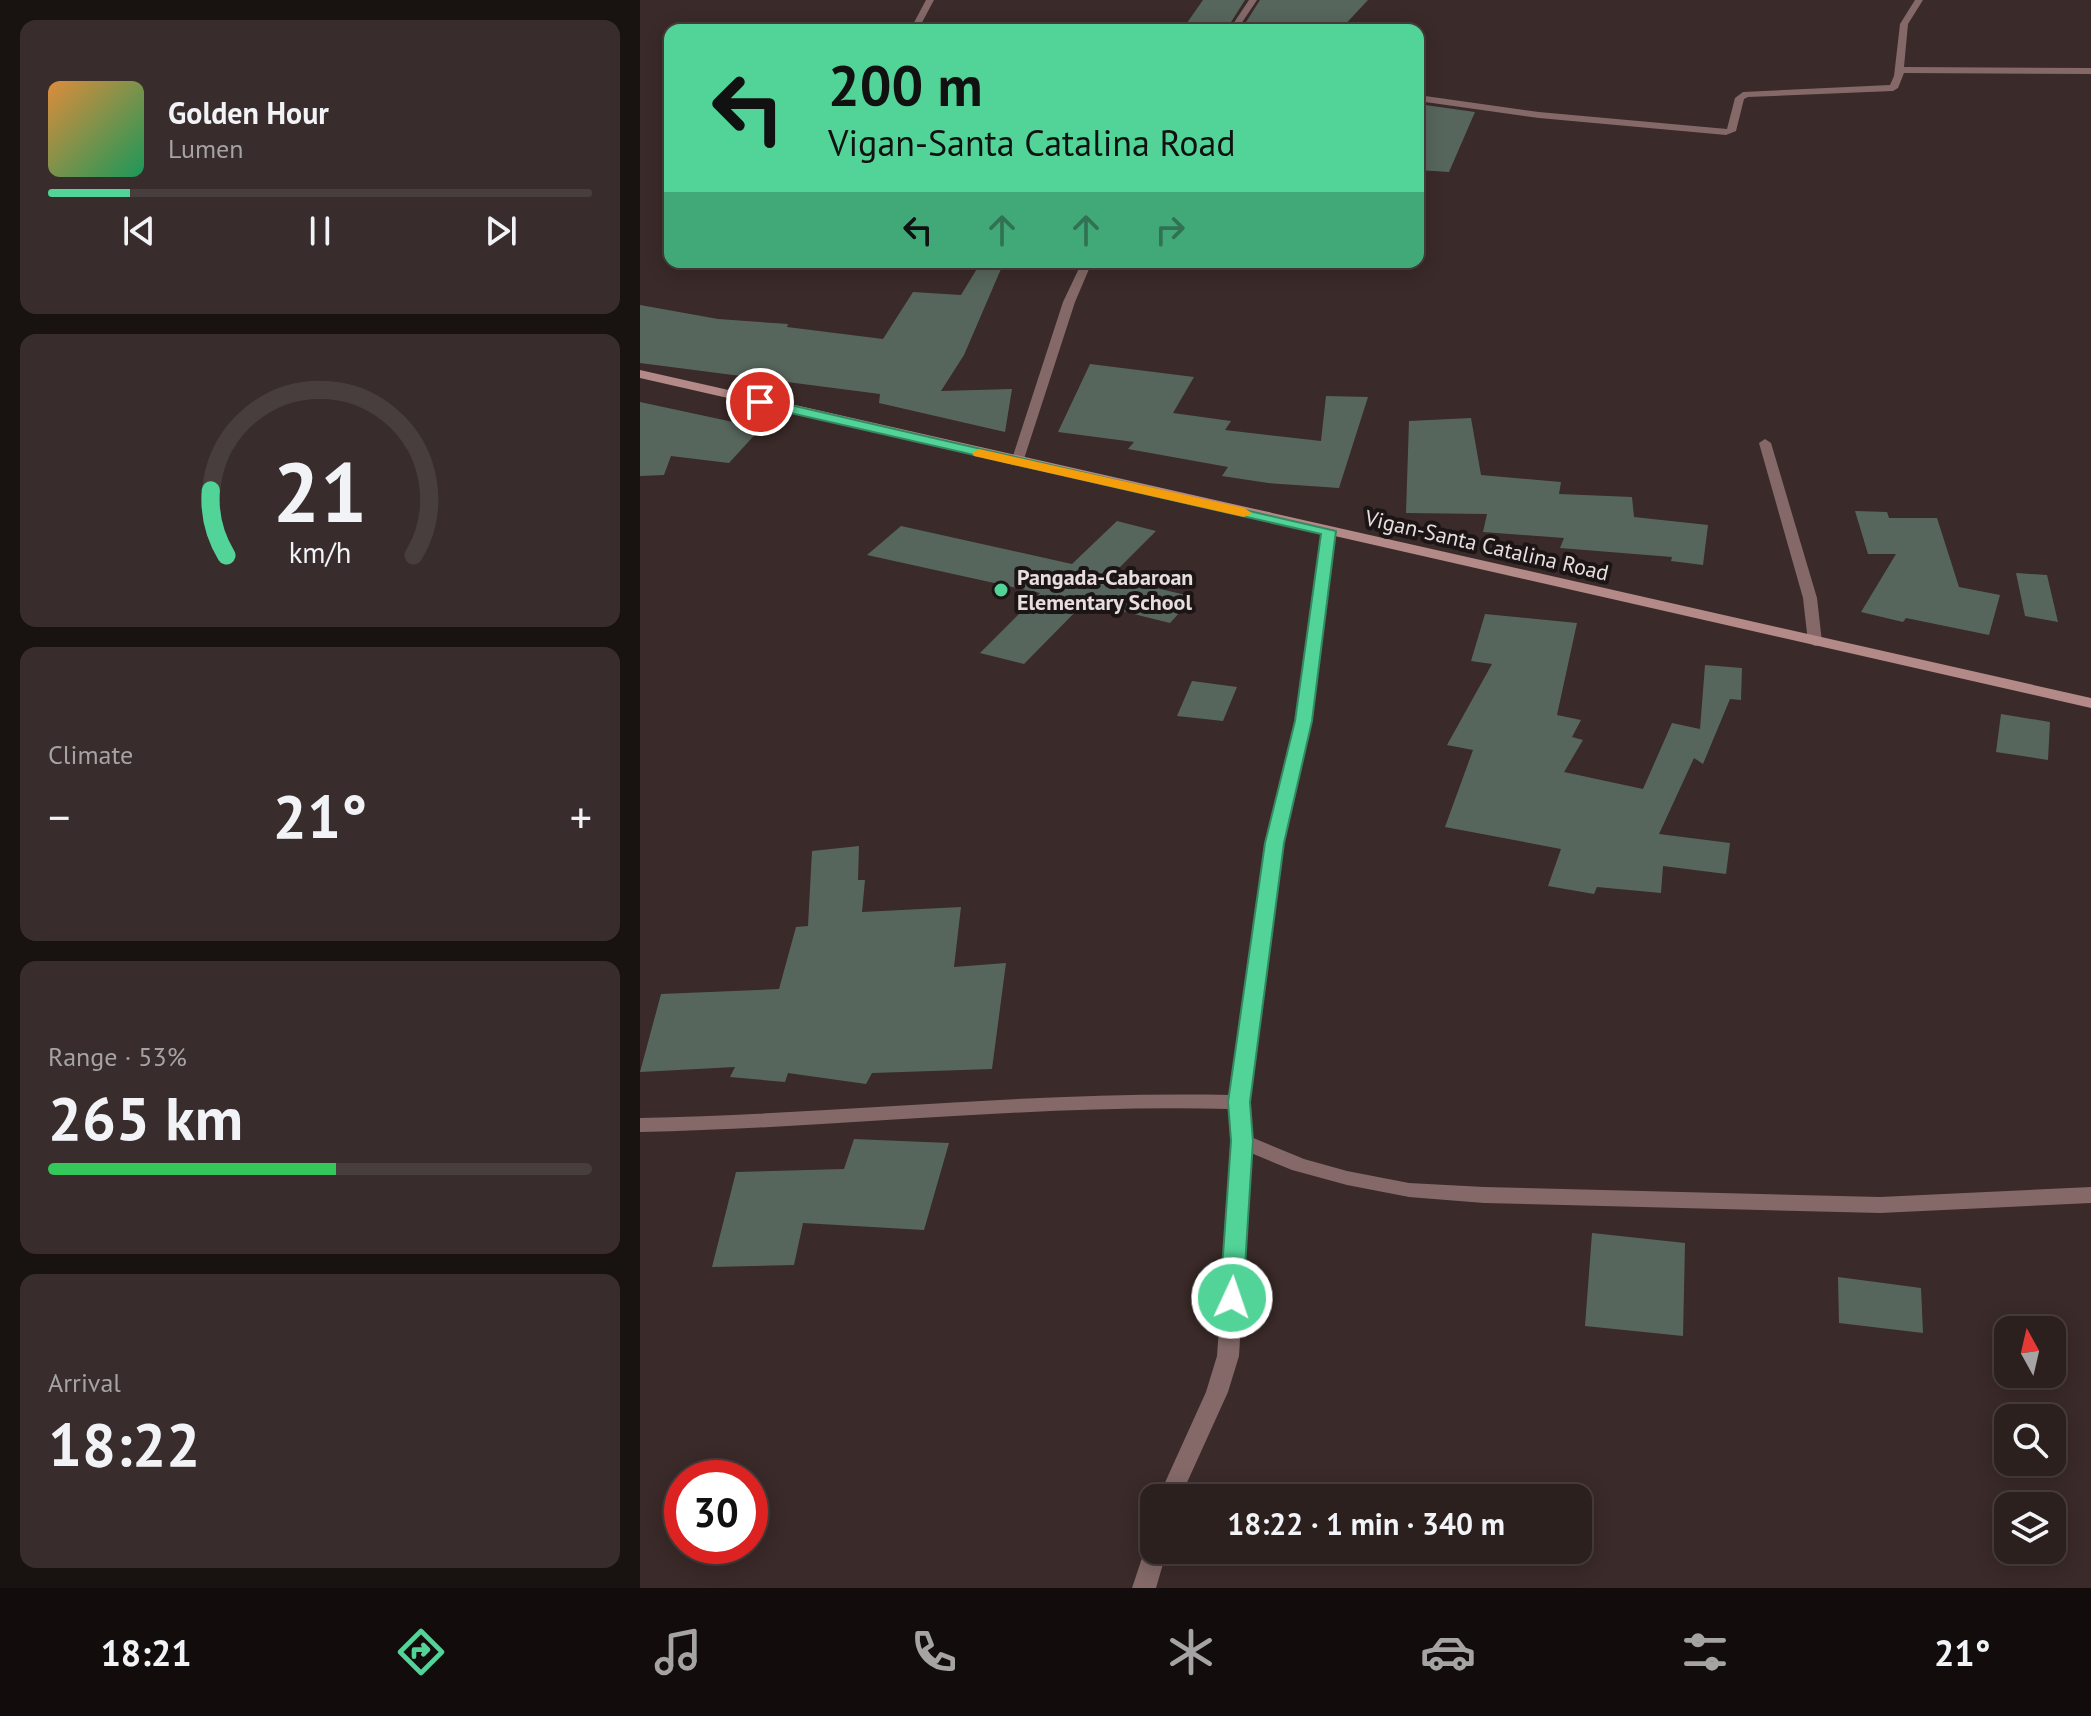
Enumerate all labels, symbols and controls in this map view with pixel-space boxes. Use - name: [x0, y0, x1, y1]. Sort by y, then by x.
- text: 200 m: [828, 49, 983, 121]
- icon: left: [696, 56, 800, 160]
- text: Golden Hour: [168, 93, 329, 132]
- text: Vigan-Santa Catalina Road: [828, 119, 1236, 166]
- text: Lumen: [168, 132, 243, 165]
- icon: left: [896, 208, 940, 252]
- icon: ahead: [980, 208, 1024, 252]
- icon: ahead: [1064, 208, 1108, 252]
- icon: right: [1148, 208, 1192, 252]
- icon: previous: [117, 209, 161, 253]
- icon: pause: [298, 209, 342, 253]
- icon: next: [479, 209, 523, 253]
- pin: [726, 368, 794, 436]
- icon: arrive: [738, 380, 782, 424]
- text: 21: [273, 437, 367, 545]
- street label: Vigan-Santa Catalina Road: [1361, 503, 1612, 587]
- text: km/h: [289, 535, 351, 572]
- place label: Pangada-Cabaroan Elementary School: [1017, 563, 1193, 616]
- marker: Pangada-Cabaroan Elementary School: [992, 581, 1010, 599]
- text: Climate: [48, 738, 133, 771]
- text: 21°: [273, 777, 367, 855]
- text: −: [48, 788, 70, 845]
- text: +: [570, 788, 592, 845]
- text: Range · 53%: [48, 1040, 187, 1073]
- text: 265 km: [48, 1079, 243, 1157]
- position arrow: [1190, 1256, 1274, 1340]
- north arrow: [1994, 1316, 2066, 1388]
- map controls: [1994, 1316, 2066, 1564]
- text: Arrival: [48, 1366, 121, 1399]
- button: search: [1994, 1404, 2066, 1476]
- text: 18:22: [48, 1405, 200, 1483]
- speed limit sign: 30: [664, 1460, 768, 1564]
- button: layers: [1994, 1492, 2066, 1564]
- text: 18:22 · 1 min · 340 m: [1227, 1504, 1505, 1543]
- icon: directions: [393, 1624, 449, 1680]
- icon: music: [650, 1624, 706, 1680]
- icon: phone: [906, 1624, 962, 1680]
- icon: climate: [1163, 1624, 1219, 1680]
- icon: car: [1420, 1624, 1476, 1680]
- icon: filters: [1677, 1624, 1733, 1680]
- text: 18:21: [100, 1629, 192, 1676]
- text: 21°: [1934, 1629, 1990, 1676]

